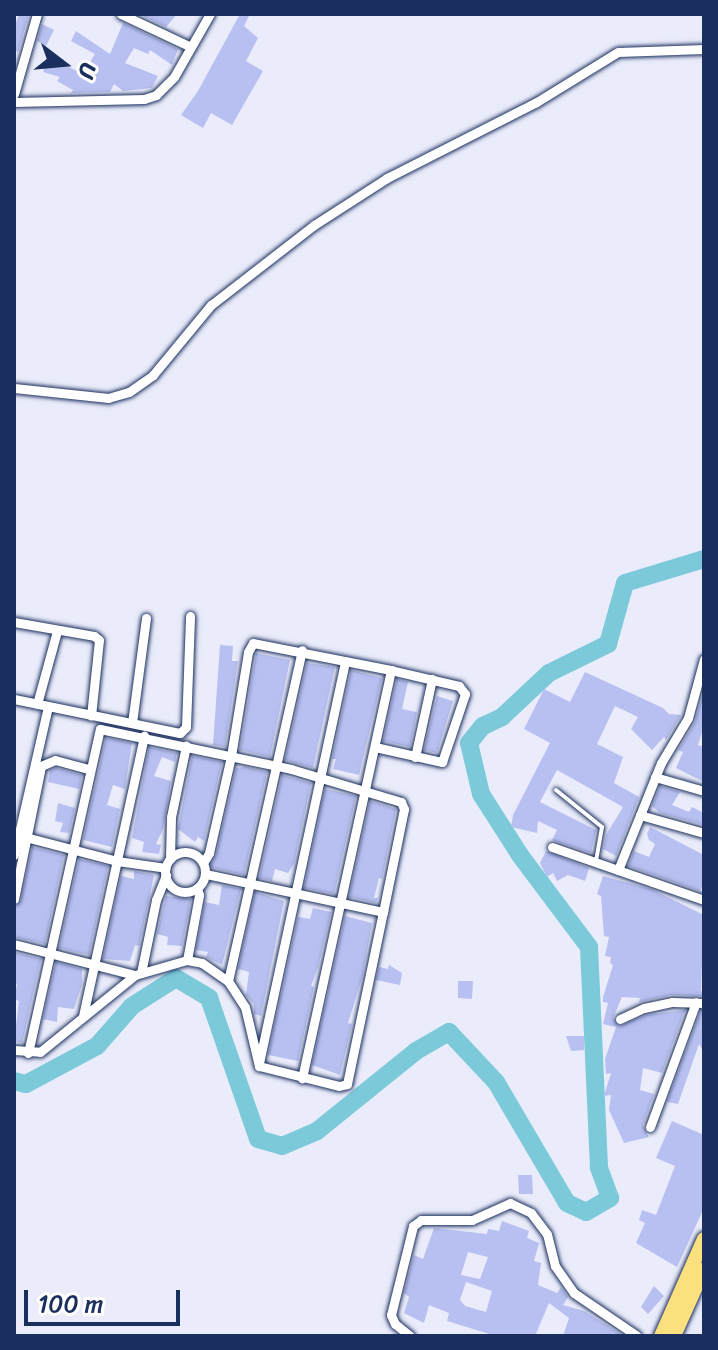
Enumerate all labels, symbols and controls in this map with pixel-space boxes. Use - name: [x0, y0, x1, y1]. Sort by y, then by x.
- north arrow: [24, 24, 104, 104]
- text: U: [67, 58, 108, 83]
- scale bar: [28, 1274, 184, 1324]
- text: 100 m: [38, 1283, 103, 1325]

